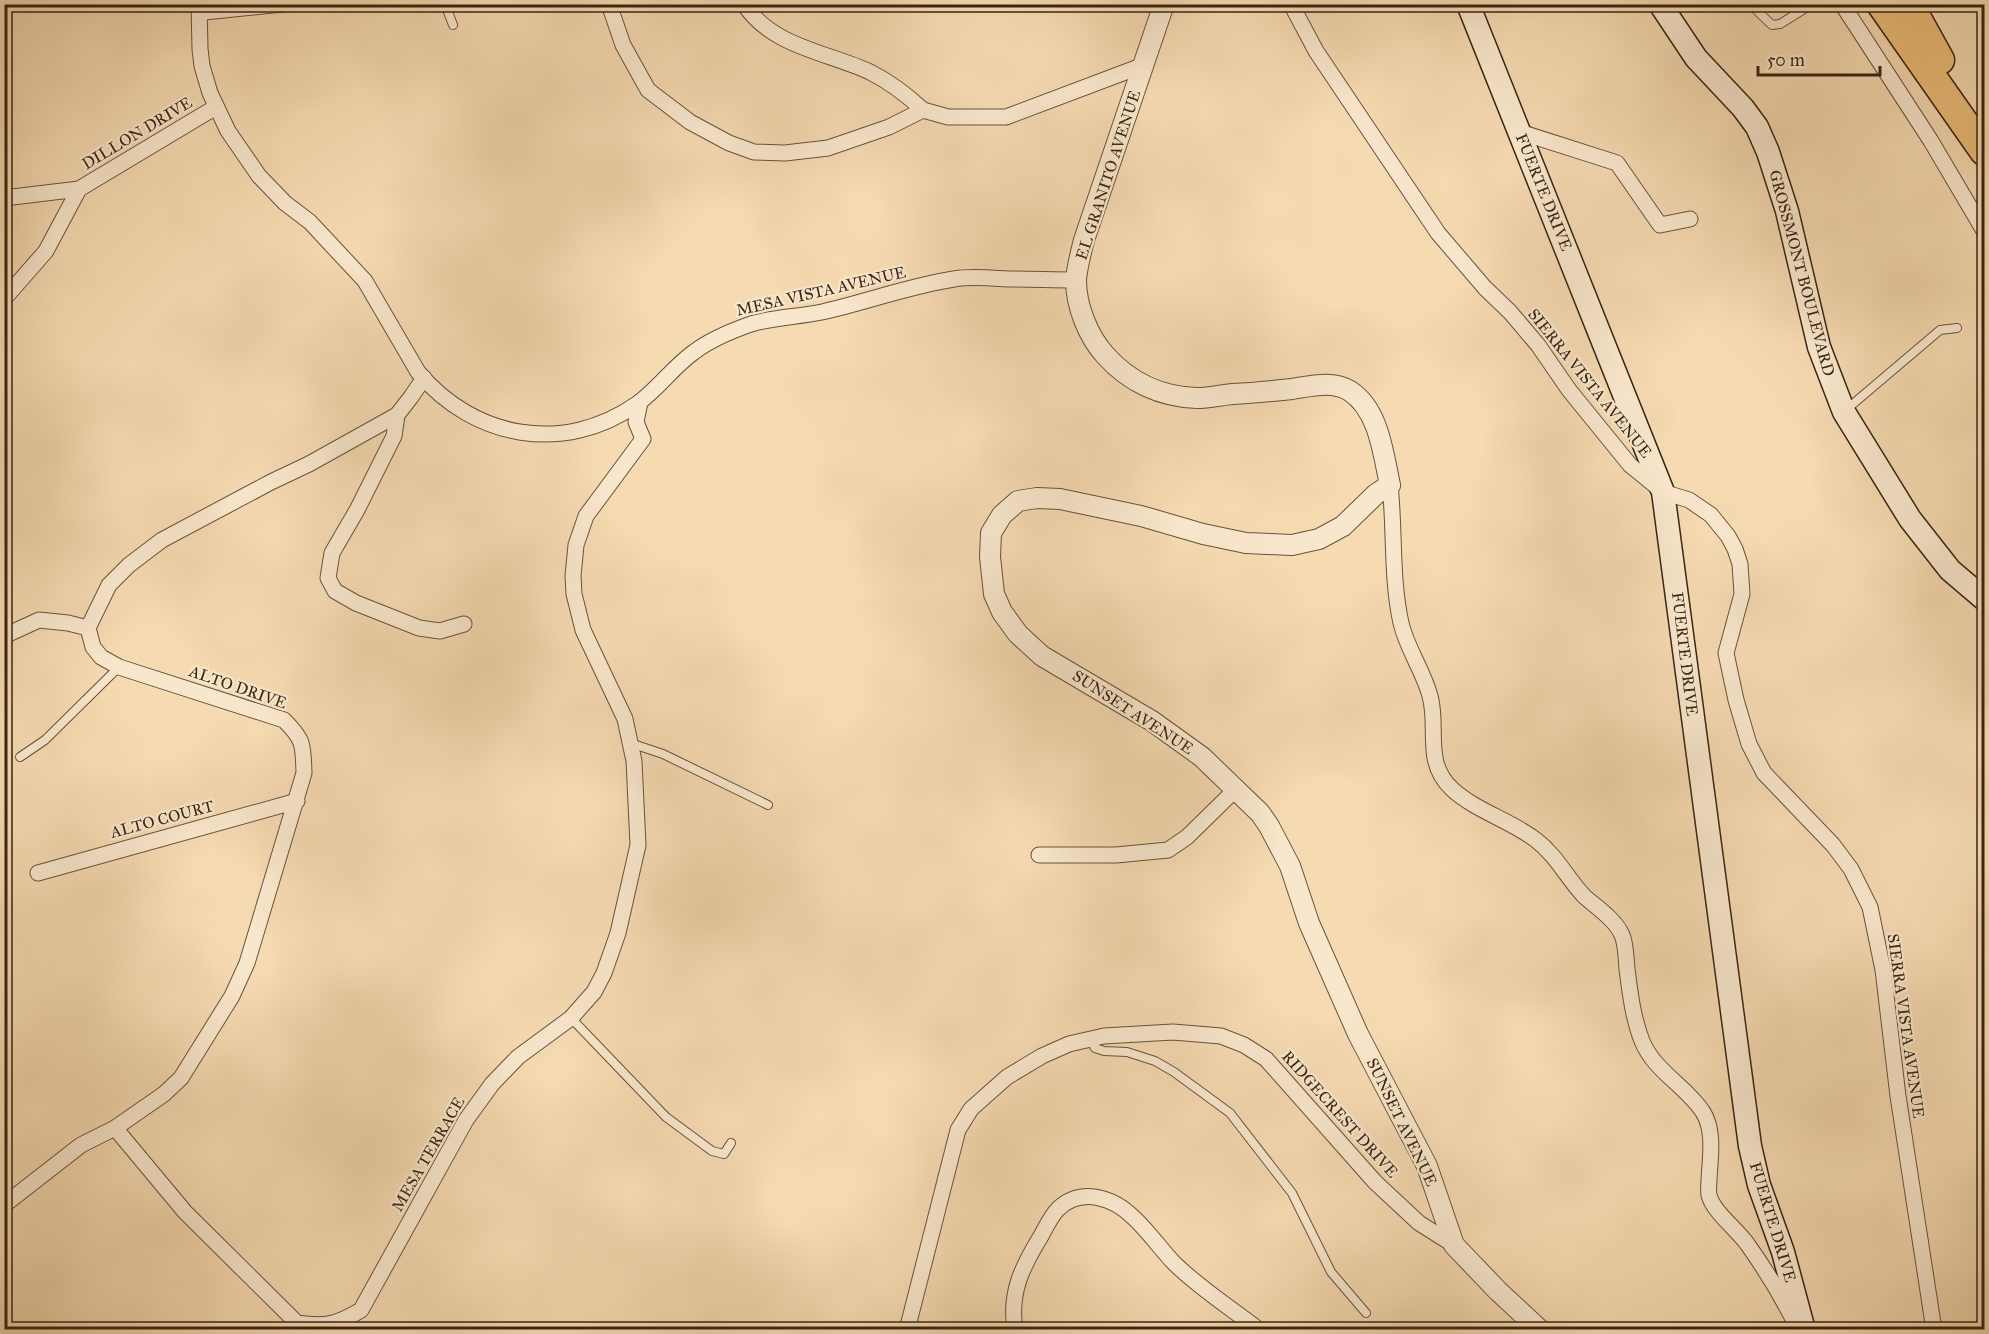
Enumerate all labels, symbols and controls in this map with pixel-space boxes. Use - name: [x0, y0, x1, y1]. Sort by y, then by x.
- scale bar: [1758, 39, 1880, 77]
- text: 50 m: [1767, 49, 1805, 71]
- street label: EL GRANITO AVENUE: [1072, 88, 1144, 262]
- street label: DILLON DRIVE: [79, 93, 195, 173]
- street label: FUERTE DRIVE: [1512, 131, 1576, 253]
- street label: GROSSMONT BOULEVARD: [1765, 168, 1839, 378]
- street label: MESA VISTA AVENUE: [734, 262, 908, 320]
- street label: SIERRA VISTA AVENUE: [1524, 305, 1656, 461]
- street label: FUERTE DRIVE: [1668, 591, 1702, 717]
- street label: ALTO DRIVE: [186, 661, 289, 713]
- street label: SUNSET AVENUE: [1069, 666, 1197, 758]
- street label: ALTO COURT: [107, 796, 216, 842]
- street label: SIERRA VISTA AVENUE: [1884, 933, 1928, 1119]
- street label: RIDGECREST DRIVE: [1278, 1047, 1402, 1181]
- street label: SUNSET AVENUE: [1363, 1055, 1441, 1189]
- street label: MESA TERRACE: [387, 1093, 469, 1215]
- street label: FUERTE DRIVE: [1746, 1160, 1800, 1284]

